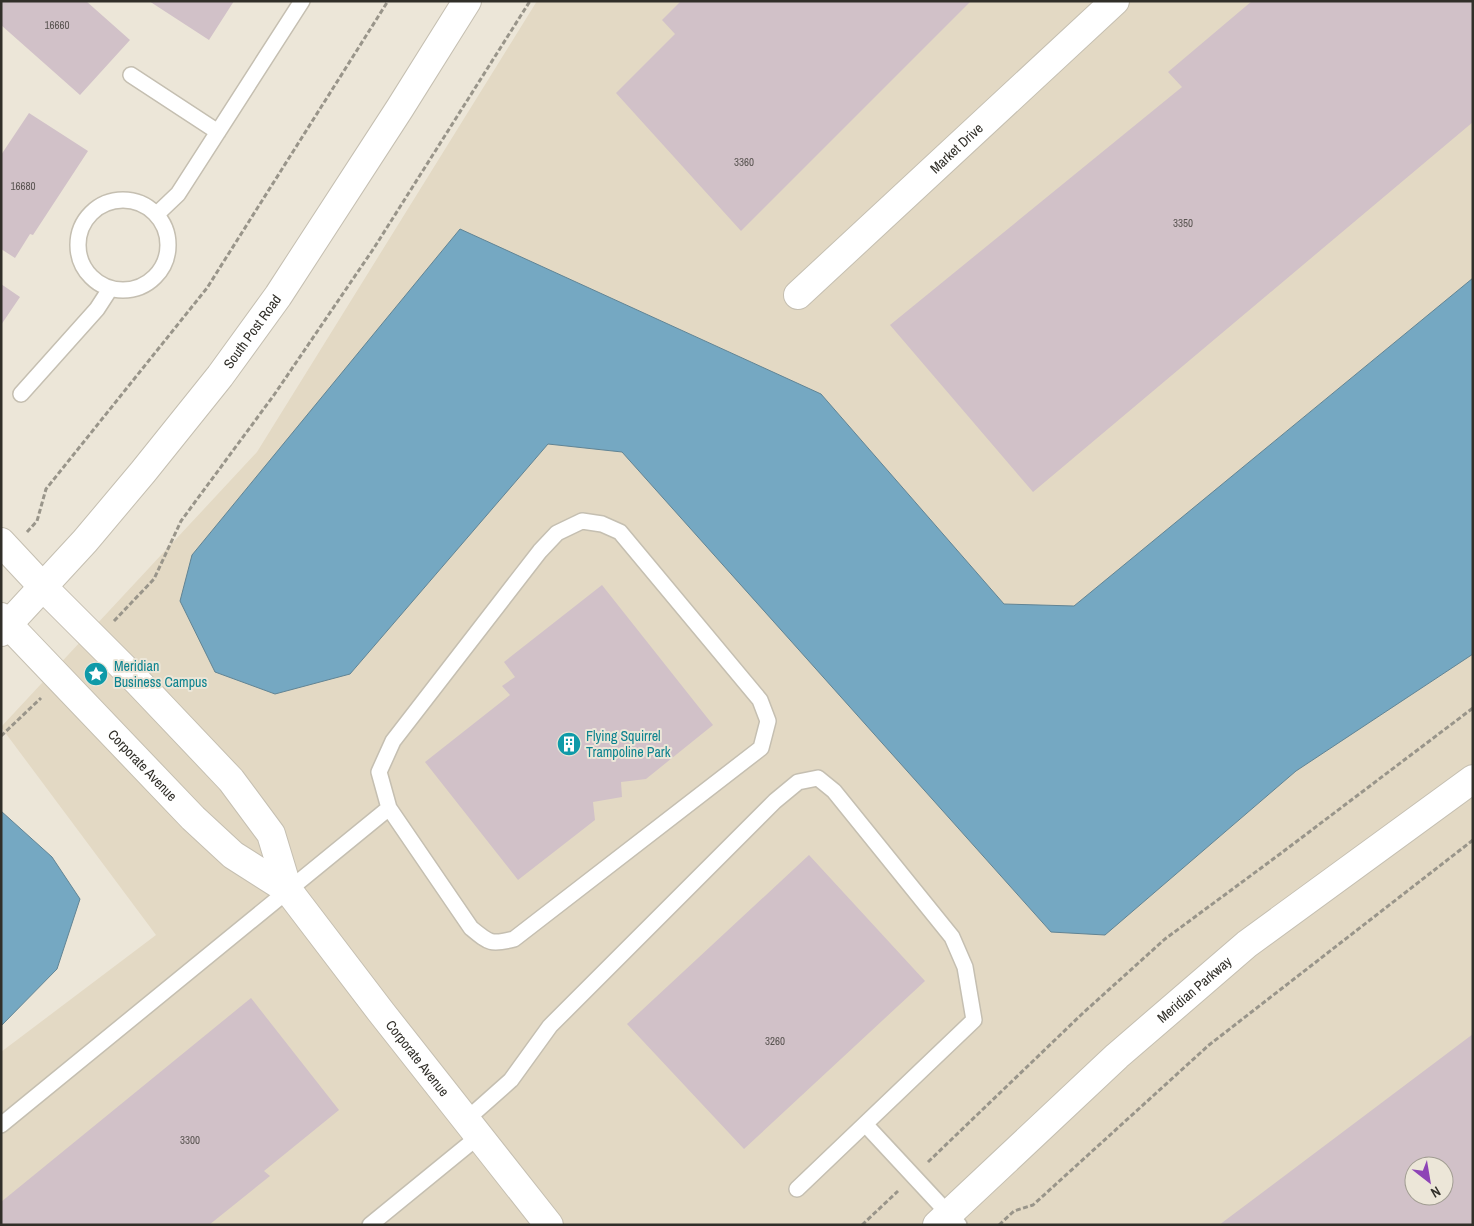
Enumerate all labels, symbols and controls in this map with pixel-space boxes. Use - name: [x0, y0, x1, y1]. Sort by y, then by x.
- house number: 16660: [44, 18, 70, 32]
- street label: Market Drive: [926, 119, 987, 177]
- house number: 3360: [734, 155, 754, 169]
- house number: 16680: [10, 179, 36, 193]
- house number: 3350: [1173, 216, 1193, 230]
- street label: South Post Road: [219, 291, 285, 372]
- place label: Meridian Business Campus: [114, 657, 207, 691]
- place icon: Meridian Business Campus: [83, 661, 109, 687]
- street label: Corporate Avenue: [104, 726, 181, 805]
- place label: Flying Squirrel Trampoline Park: [586, 727, 671, 761]
- building icon: Flying Squirrel Trampoline Park: [556, 731, 582, 757]
- street label: Meridian Parkway: [1153, 952, 1236, 1026]
- street label: Corporate Avenue: [382, 1016, 453, 1100]
- house number: 3260: [765, 1034, 785, 1048]
- house number: 3300: [180, 1133, 200, 1147]
- north arrow: [1404, 1156, 1454, 1206]
- text: N: [1428, 1182, 1444, 1202]

